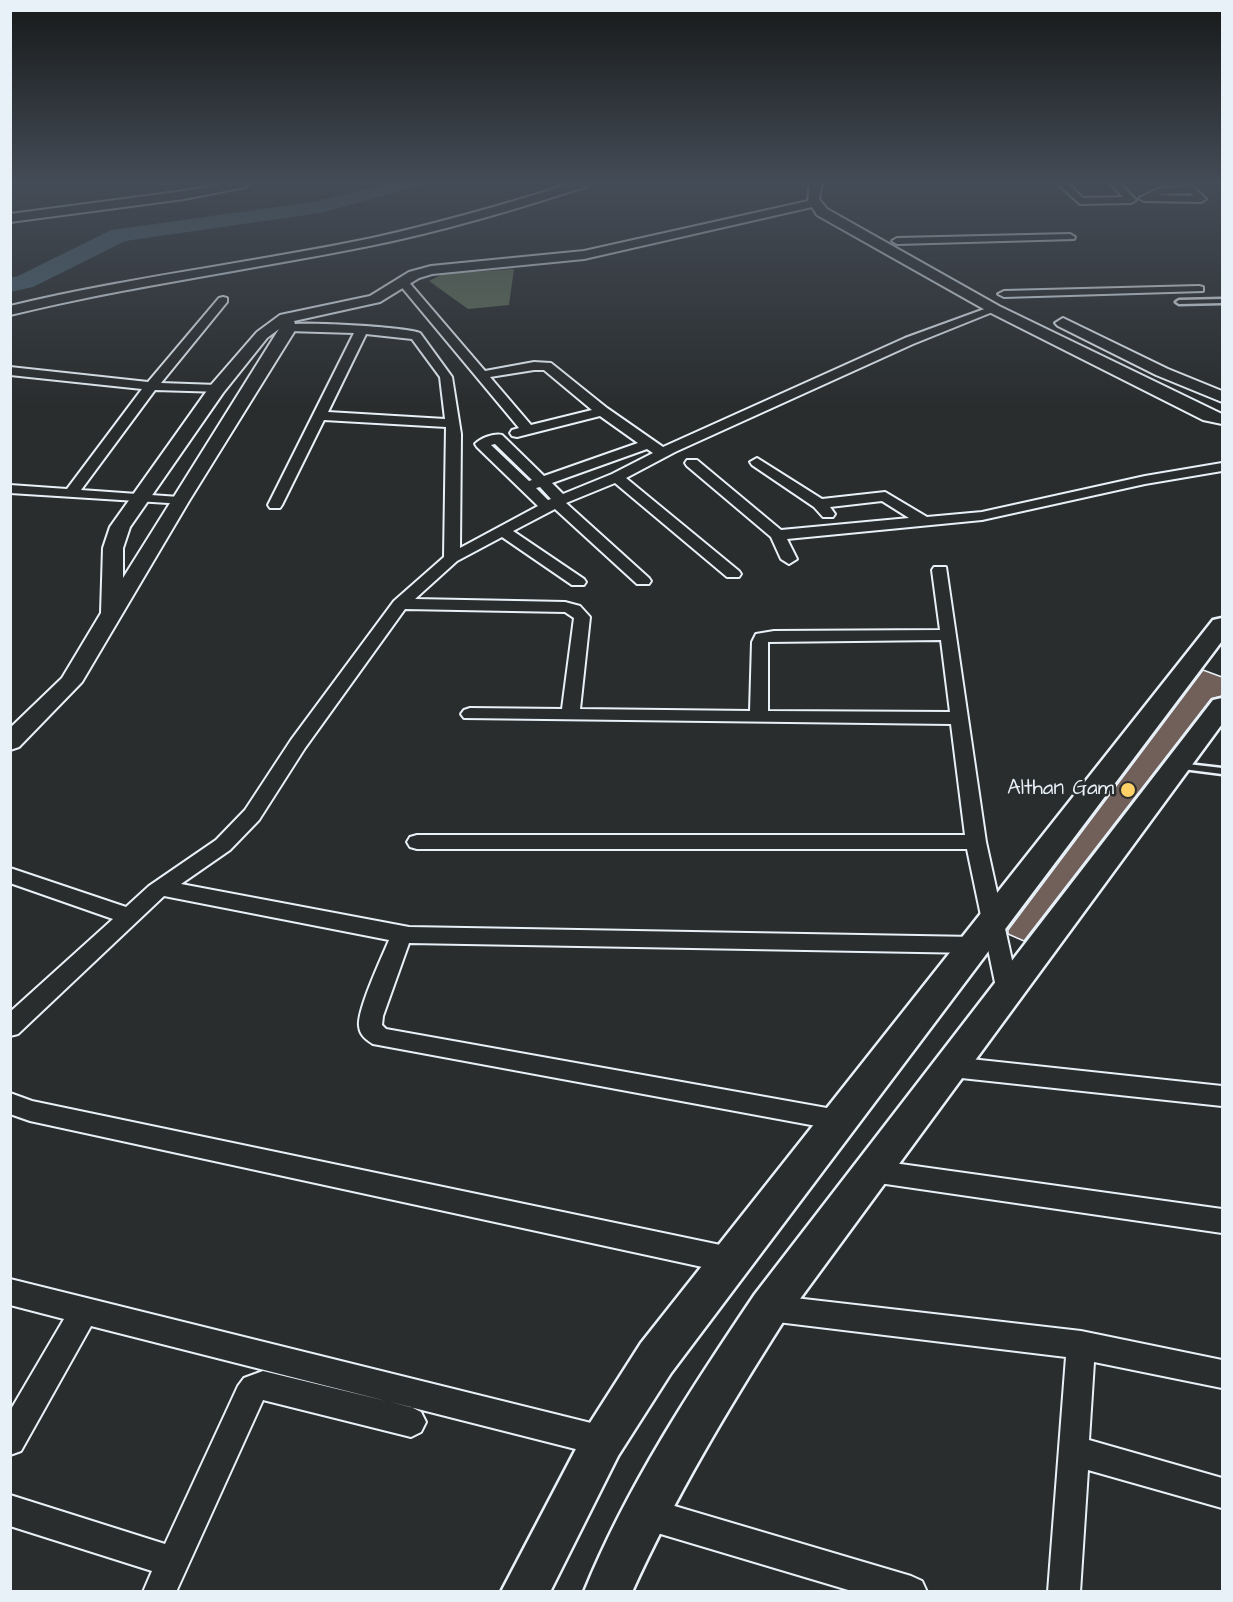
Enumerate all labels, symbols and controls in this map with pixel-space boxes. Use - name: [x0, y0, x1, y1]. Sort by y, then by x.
- place label: Althan Gam: [1007, 777, 1114, 803]
- marker: Althan Gam: [1119, 781, 1137, 799]

